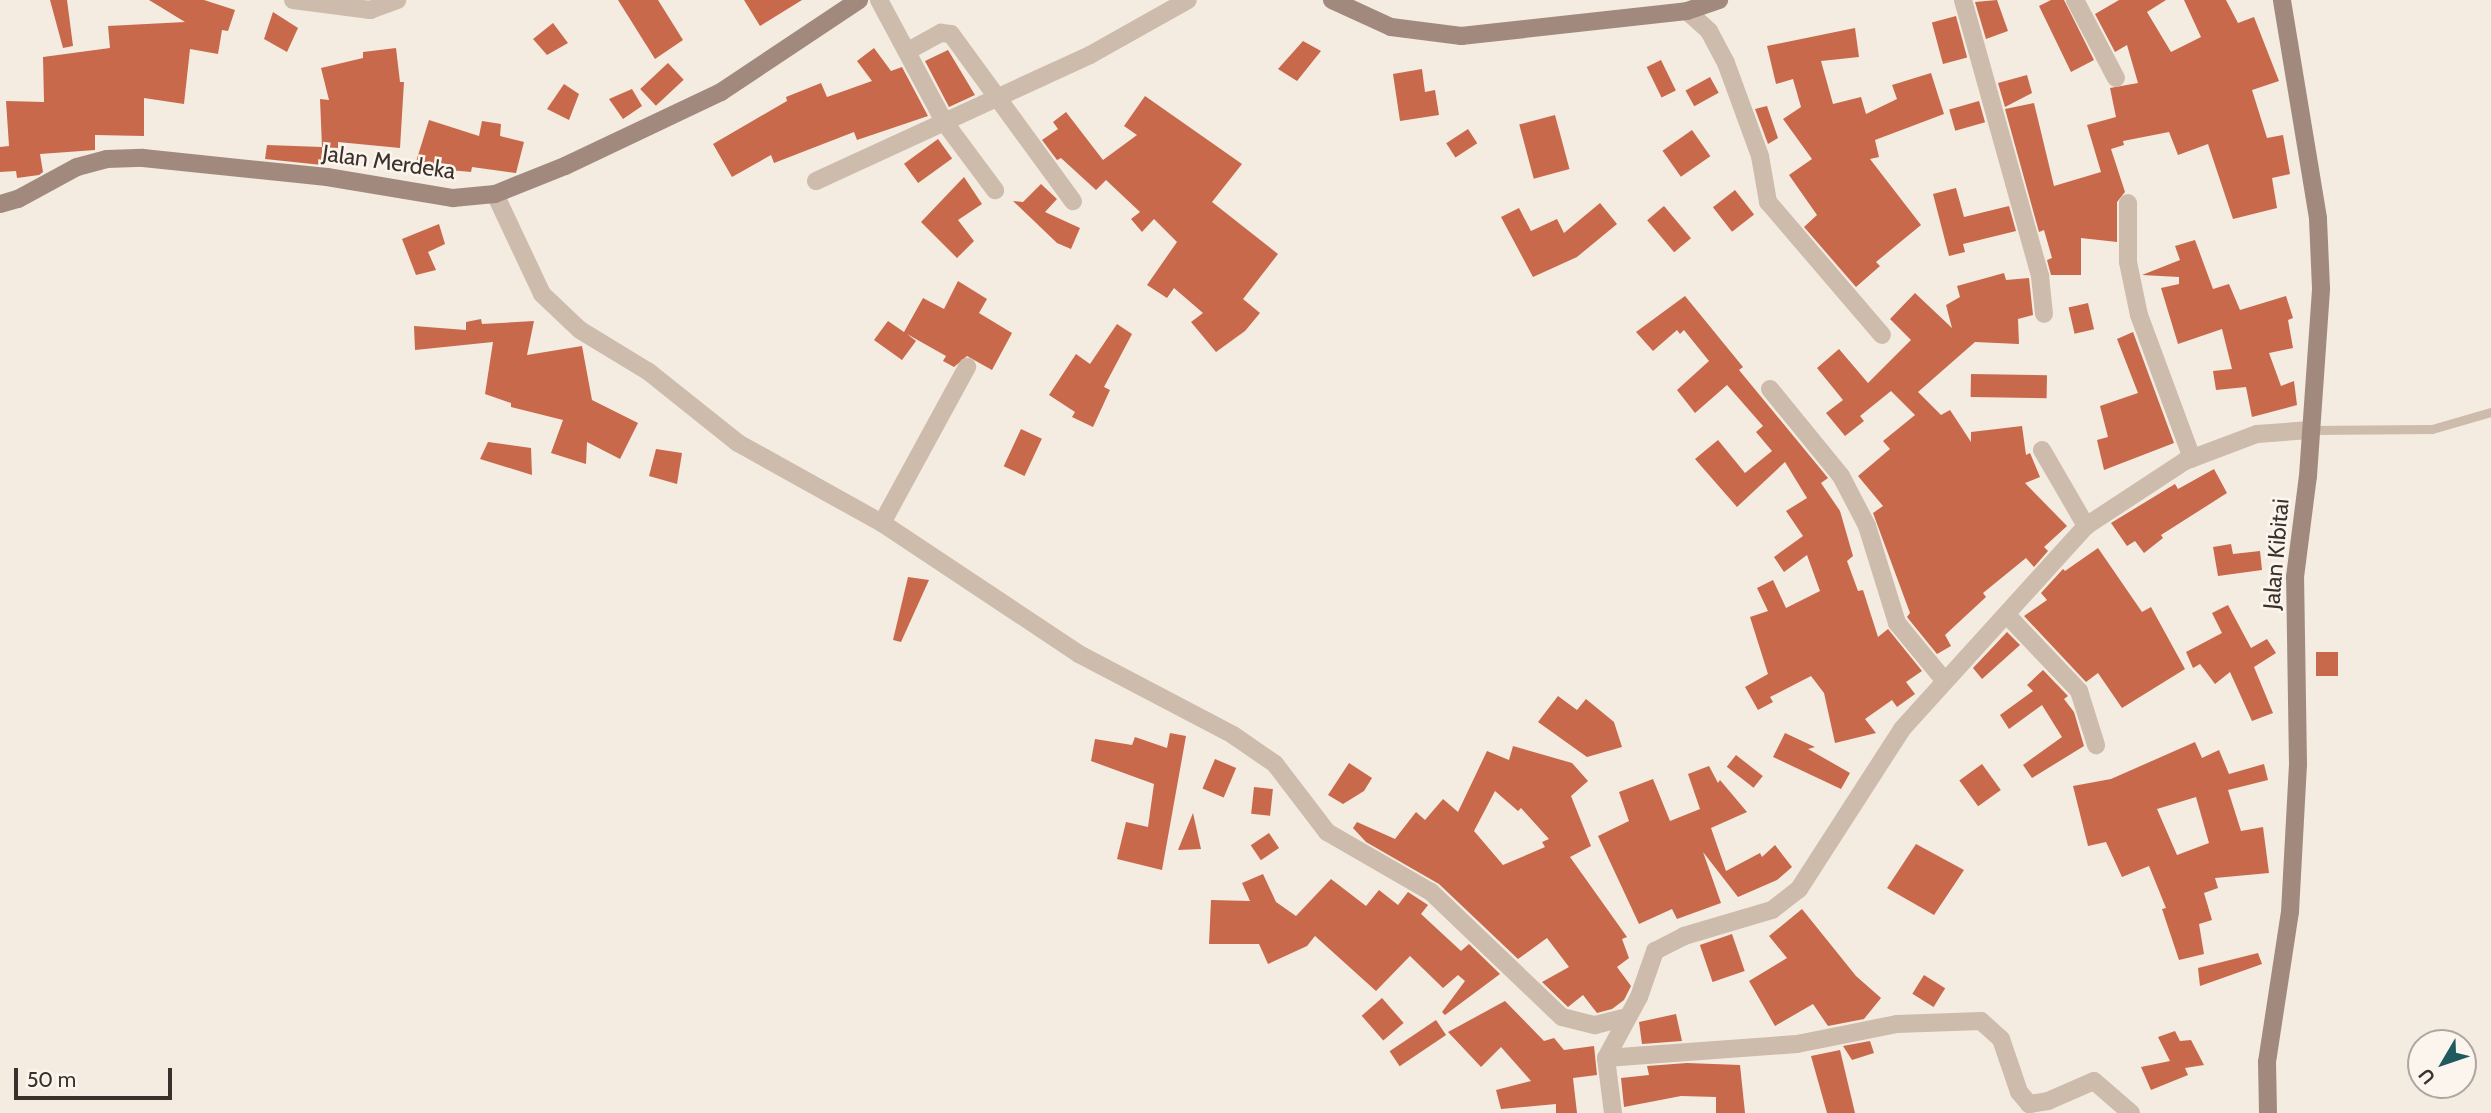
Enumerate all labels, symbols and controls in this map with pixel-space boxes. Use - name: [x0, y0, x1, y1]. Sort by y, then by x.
- street label: Jalan Merdeka: [321, 139, 457, 185]
- street label: Jalan Kibitai: [2257, 498, 2295, 610]
- north arrow: [2407, 1029, 2477, 1099]
- scale bar: [18, 1054, 175, 1098]
- text: U: [2414, 1064, 2440, 1089]
- text: 50 m: [27, 1067, 76, 1092]

